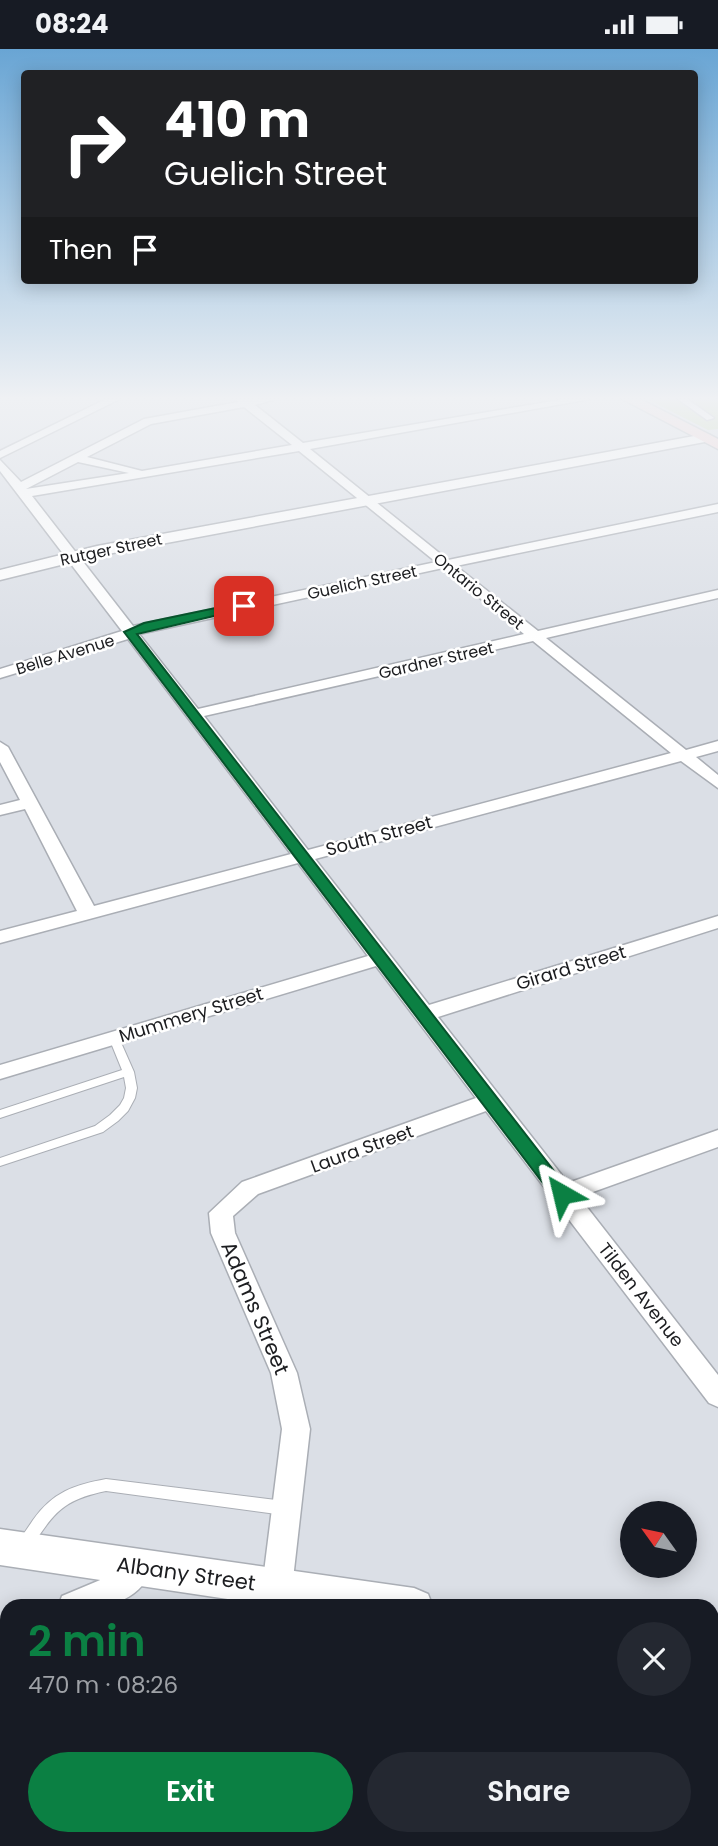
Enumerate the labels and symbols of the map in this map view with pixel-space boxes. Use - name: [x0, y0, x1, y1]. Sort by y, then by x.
- street label: Rutger Street: [58, 527, 164, 572]
- street label: Ontario Street: [428, 548, 529, 635]
- street label: Guelich Street: [305, 560, 419, 605]
- pin: [214, 576, 274, 636]
- street label: Belle Avenue: [13, 629, 117, 680]
- street label: Gardner Street: [376, 636, 496, 685]
- street label: South Street: [323, 809, 435, 862]
- street label: Girard Street: [513, 939, 629, 996]
- street label: Mummery Street: [116, 981, 266, 1048]
- street label: Laura Street: [307, 1118, 417, 1179]
- position arrow: [525, 1157, 599, 1231]
- street label: Adams Street: [214, 1237, 297, 1379]
- street label: Tilden Avenue: [593, 1237, 690, 1352]
- north arrow: [620, 1501, 696, 1579]
- street label: Albany Street: [115, 1549, 257, 1598]

